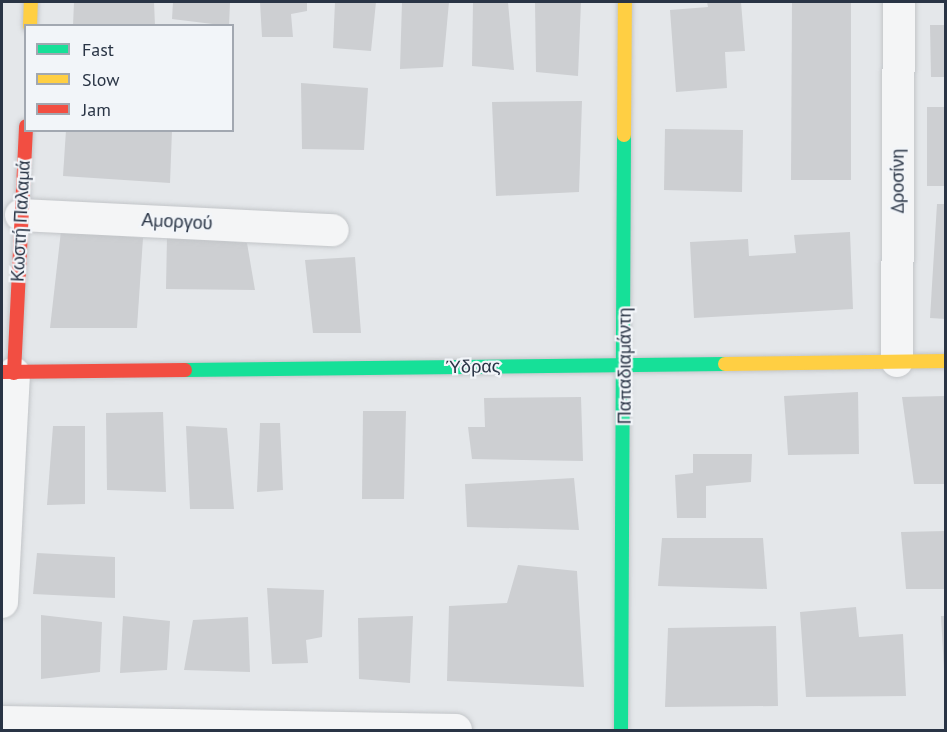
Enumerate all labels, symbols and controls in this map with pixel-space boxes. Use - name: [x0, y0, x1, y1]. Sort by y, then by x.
- legend: [24, 24, 234, 132]
- text: Fast: [82, 38, 114, 61]
- text: Slow: [82, 68, 120, 91]
- text: Jam: [82, 98, 111, 121]
- street label: Δροσίνη: [887, 149, 909, 213]
- street label: Κωστή Παλαμά: [7, 160, 35, 282]
- street label: Αμοργού: [141, 209, 213, 235]
- street label: Παπαδιαμάντη: [614, 308, 636, 424]
- street label: Ύδρας: [445, 356, 501, 378]

